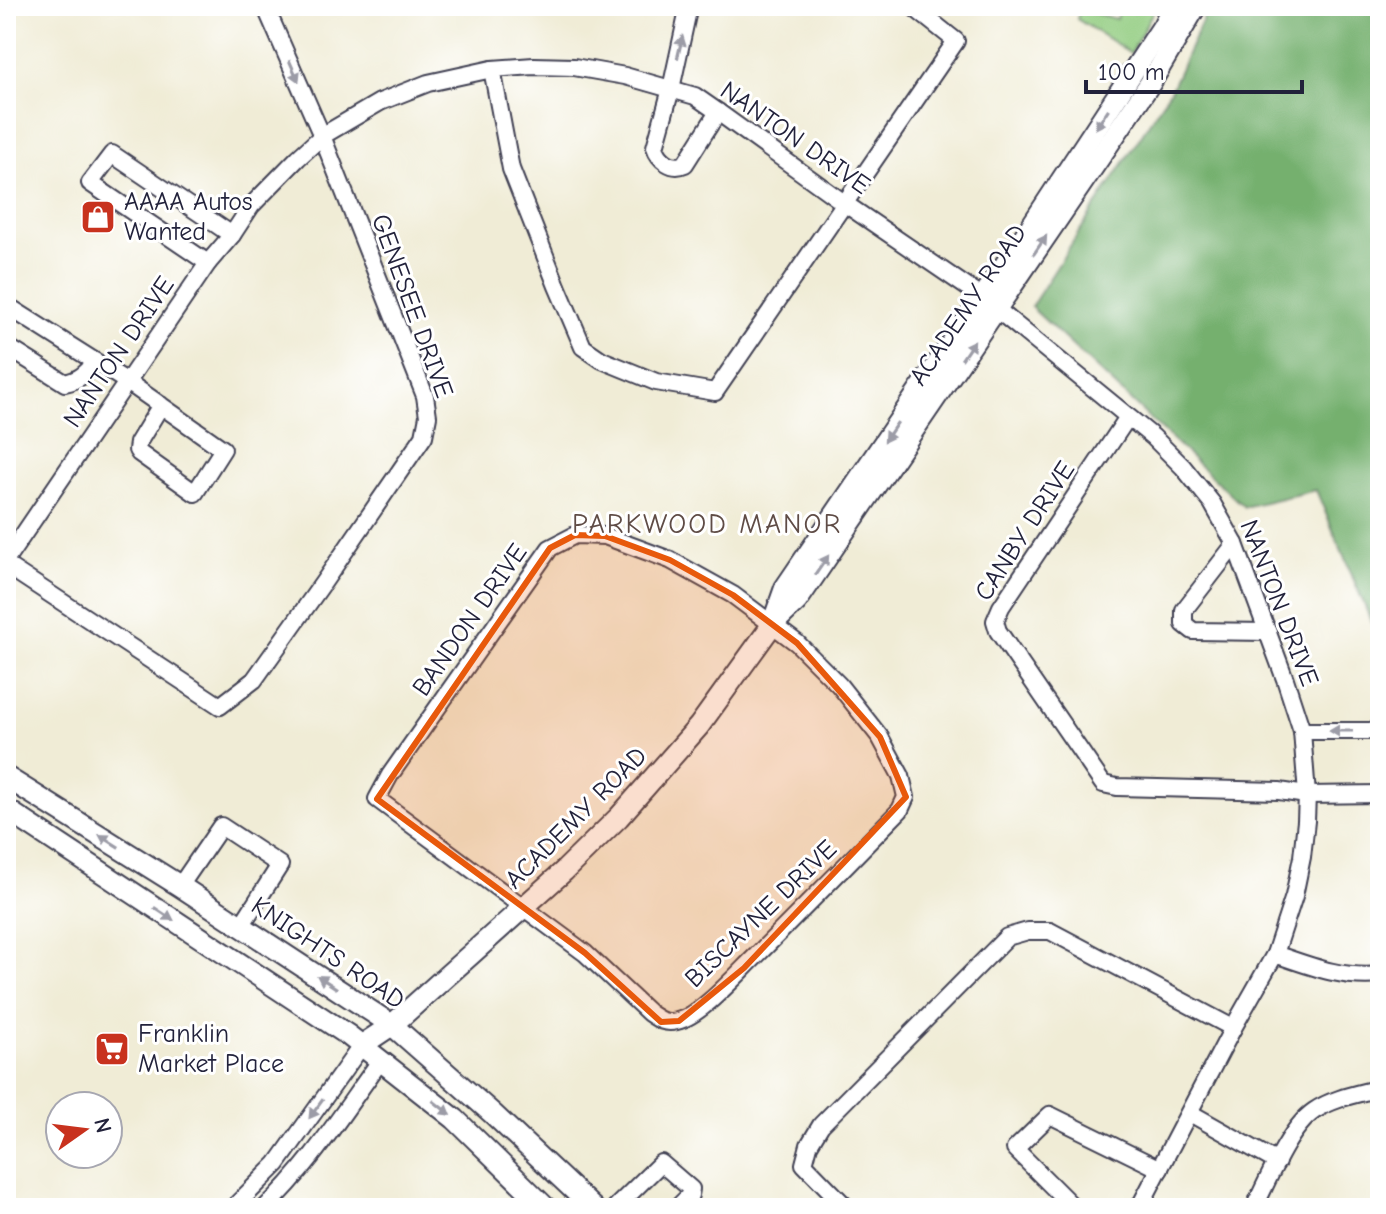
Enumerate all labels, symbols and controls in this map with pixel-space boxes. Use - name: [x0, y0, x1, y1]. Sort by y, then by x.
- one-way arrow: [674, 35, 687, 60]
- scale bar: [1086, 44, 1302, 94]
- text: 100 m: [1098, 58, 1165, 86]
- one-way arrow: [287, 60, 300, 83]
- street label: NANTON DRIVE: [714, 75, 876, 201]
- one-way arrow: [1095, 108, 1109, 130]
- place label: AAAA Autos Wanted: [124, 187, 253, 247]
- shop icon: AAAA Autos Wanted: [79, 198, 117, 236]
- street label: GENESEE DRIVE: [365, 210, 459, 402]
- street label: ACADEMY ROAD: [903, 219, 1033, 391]
- one-way arrow: [1032, 234, 1047, 255]
- street label: NANTON DRIVE: [57, 271, 181, 433]
- one-way arrow: [960, 340, 975, 361]
- one-way arrow: [884, 421, 899, 442]
- street label: CANBY DRIVE: [969, 456, 1081, 606]
- district label: PARKWOOD MANOR: [572, 508, 842, 540]
- street label: NANTON DRIVE: [1234, 516, 1324, 690]
- street label: BANDON DRIVE: [406, 538, 534, 702]
- one-way arrow: [814, 555, 829, 576]
- one-way arrow: [1328, 725, 1353, 737]
- street label: ACADEMY ROAD: [499, 741, 653, 895]
- one-way arrow: [98, 834, 119, 849]
- street label: BISCAYNE DRIVE: [679, 834, 843, 994]
- street label: KNIGHTS ROAD: [246, 891, 410, 1015]
- one-way arrow: [154, 906, 175, 921]
- one-way arrow: [316, 976, 338, 990]
- place label: Franklin Market Place: [138, 1019, 284, 1079]
- supermarket icon: Franklin Market Place: [93, 1030, 131, 1068]
- north arrow: [44, 1090, 124, 1170]
- one-way arrow: [309, 1098, 324, 1119]
- one-way arrow: [432, 1100, 452, 1116]
- text: N: [88, 1115, 117, 1136]

